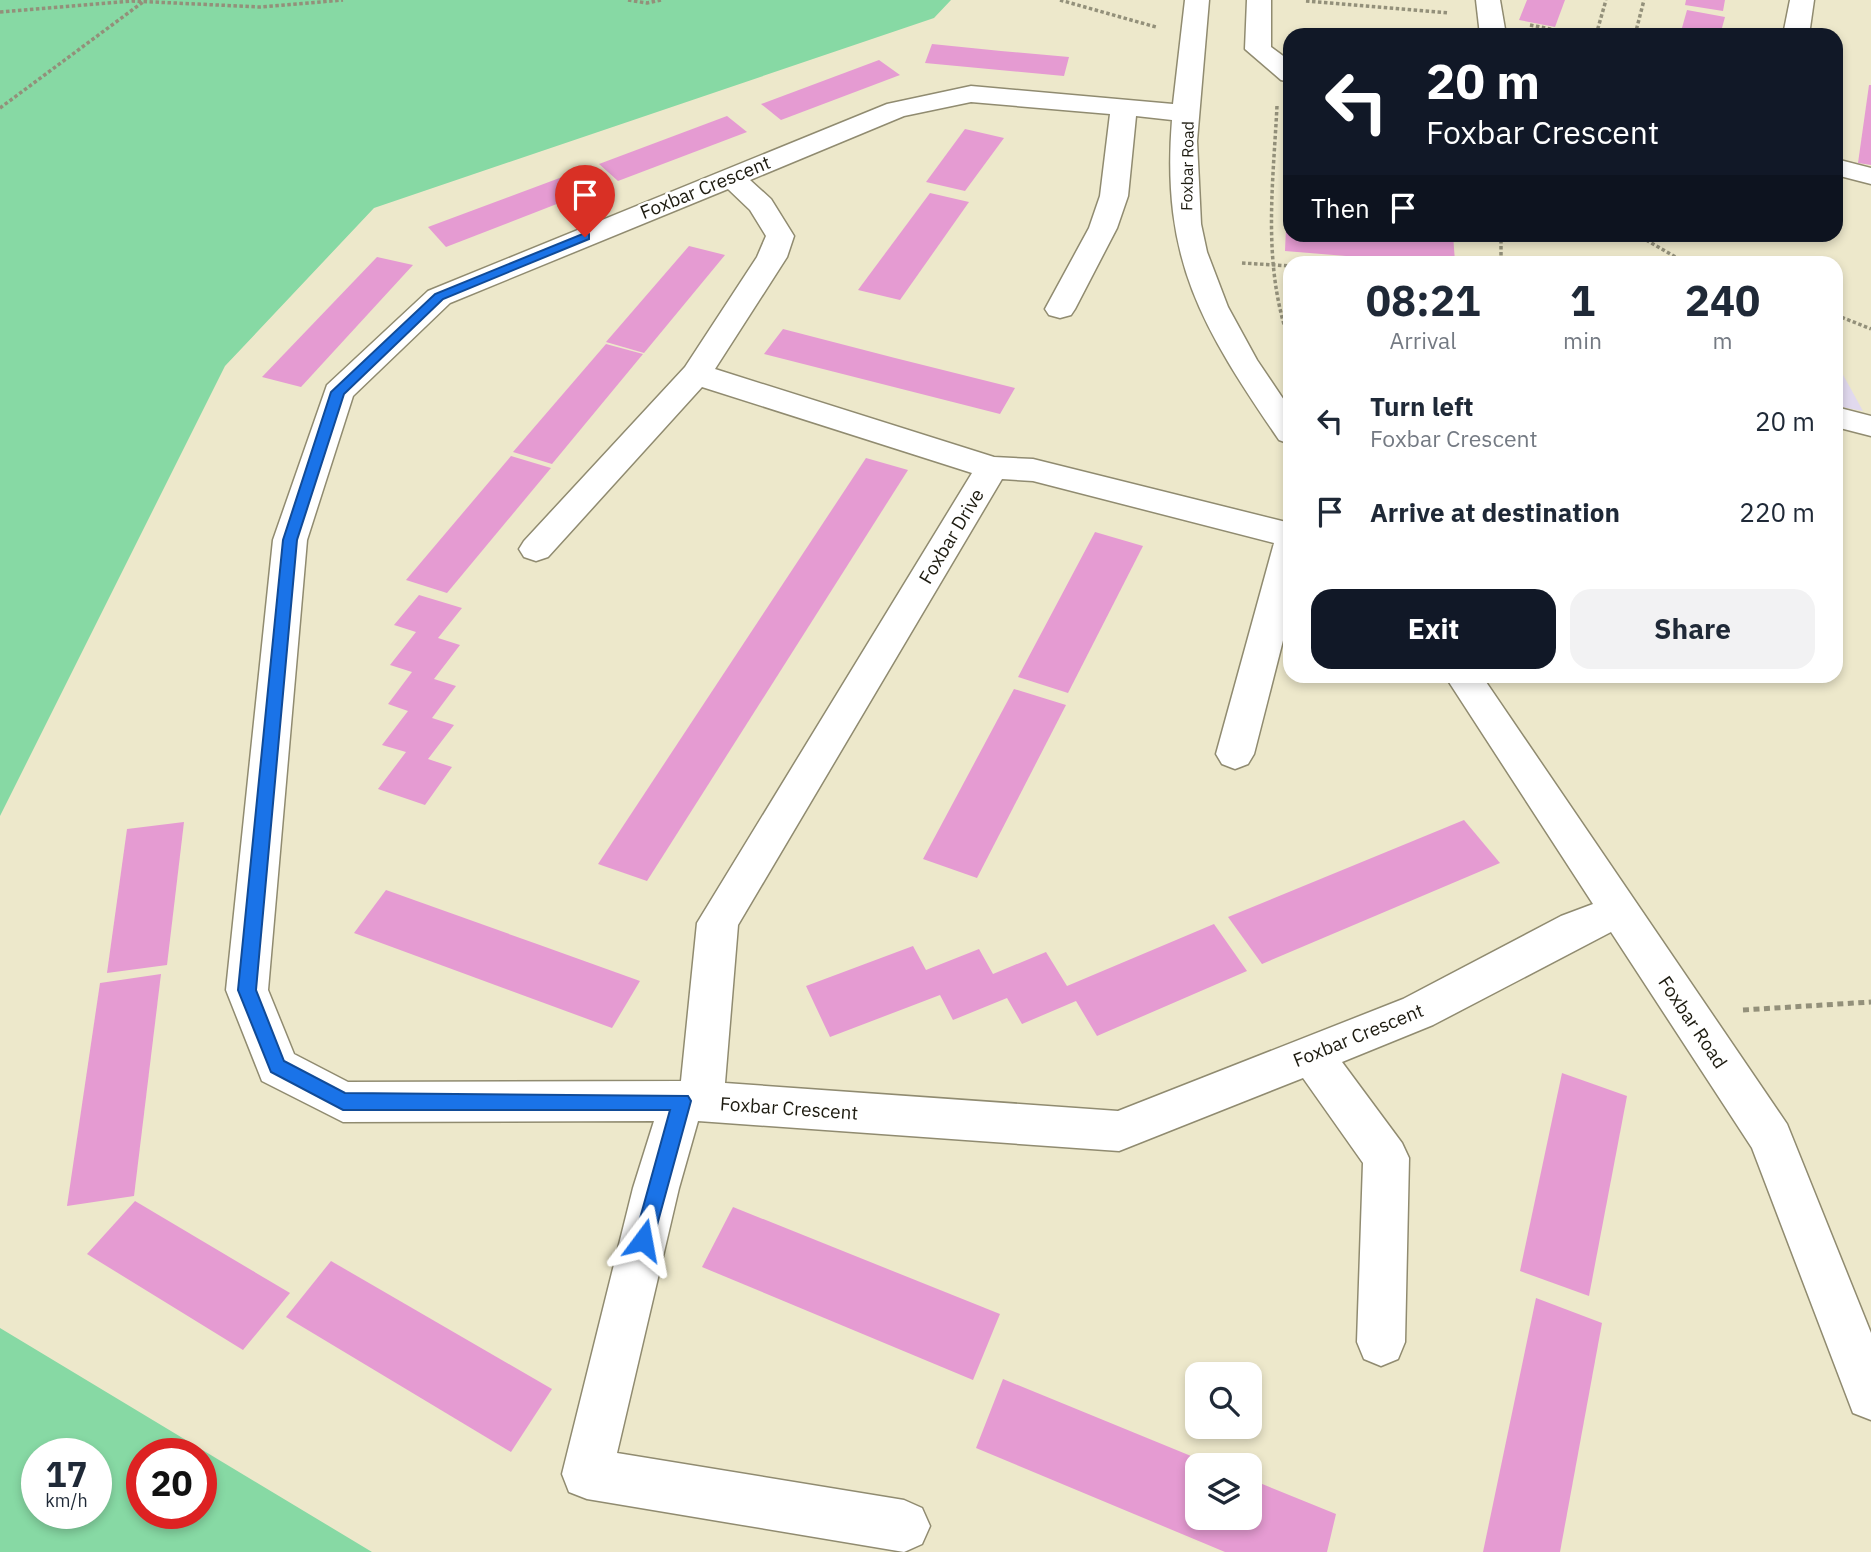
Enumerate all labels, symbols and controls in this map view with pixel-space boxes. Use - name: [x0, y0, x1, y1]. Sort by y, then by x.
- text: 20 m: [1426, 49, 1540, 112]
- icon: left: [1311, 56, 1402, 147]
- text: Foxbar Crescent: [1426, 111, 1659, 153]
- street label: Foxbar Road: [1176, 121, 1198, 211]
- street label: Foxbar Crescent: [636, 150, 774, 224]
- pin: [555, 165, 615, 237]
- icon: arrive: [566, 176, 604, 214]
- icon: arrive: [1384, 189, 1422, 227]
- text: Then: [1311, 191, 1370, 225]
- text: 08:21: [1366, 273, 1480, 328]
- text: 1: [1570, 273, 1595, 328]
- text: 240: [1685, 273, 1760, 328]
- text: Arrival: [1390, 325, 1457, 355]
- text: min: [1563, 325, 1602, 355]
- text: m: [1712, 325, 1733, 355]
- text: Turn left: [1370, 389, 1473, 423]
- icon: left: [1311, 402, 1349, 440]
- text: 20 m: [1755, 404, 1815, 438]
- text: Foxbar Crescent: [1370, 423, 1538, 453]
- street label: Foxbar Drive: [913, 484, 989, 588]
- icon: arrive: [1311, 493, 1349, 531]
- text: Arrive at destination: [1370, 495, 1620, 529]
- text: 220 m: [1739, 495, 1815, 529]
- button: Exit: [1311, 589, 1556, 669]
- button: Share: [1570, 589, 1815, 669]
- street label: Foxbar Road: [1653, 971, 1733, 1073]
- street label: Foxbar Crescent: [1289, 998, 1427, 1072]
- street label: Foxbar Crescent: [719, 1091, 859, 1125]
- position arrow: [606, 1203, 680, 1277]
- map controls: [1185, 1362, 1262, 1530]
- button: search: [1185, 1362, 1262, 1439]
- speed limit sign: 20: [126, 1438, 217, 1529]
- text: 17: [45, 1451, 88, 1497]
- button: layers: [1185, 1453, 1262, 1530]
- text: km/h: [45, 1489, 88, 1512]

